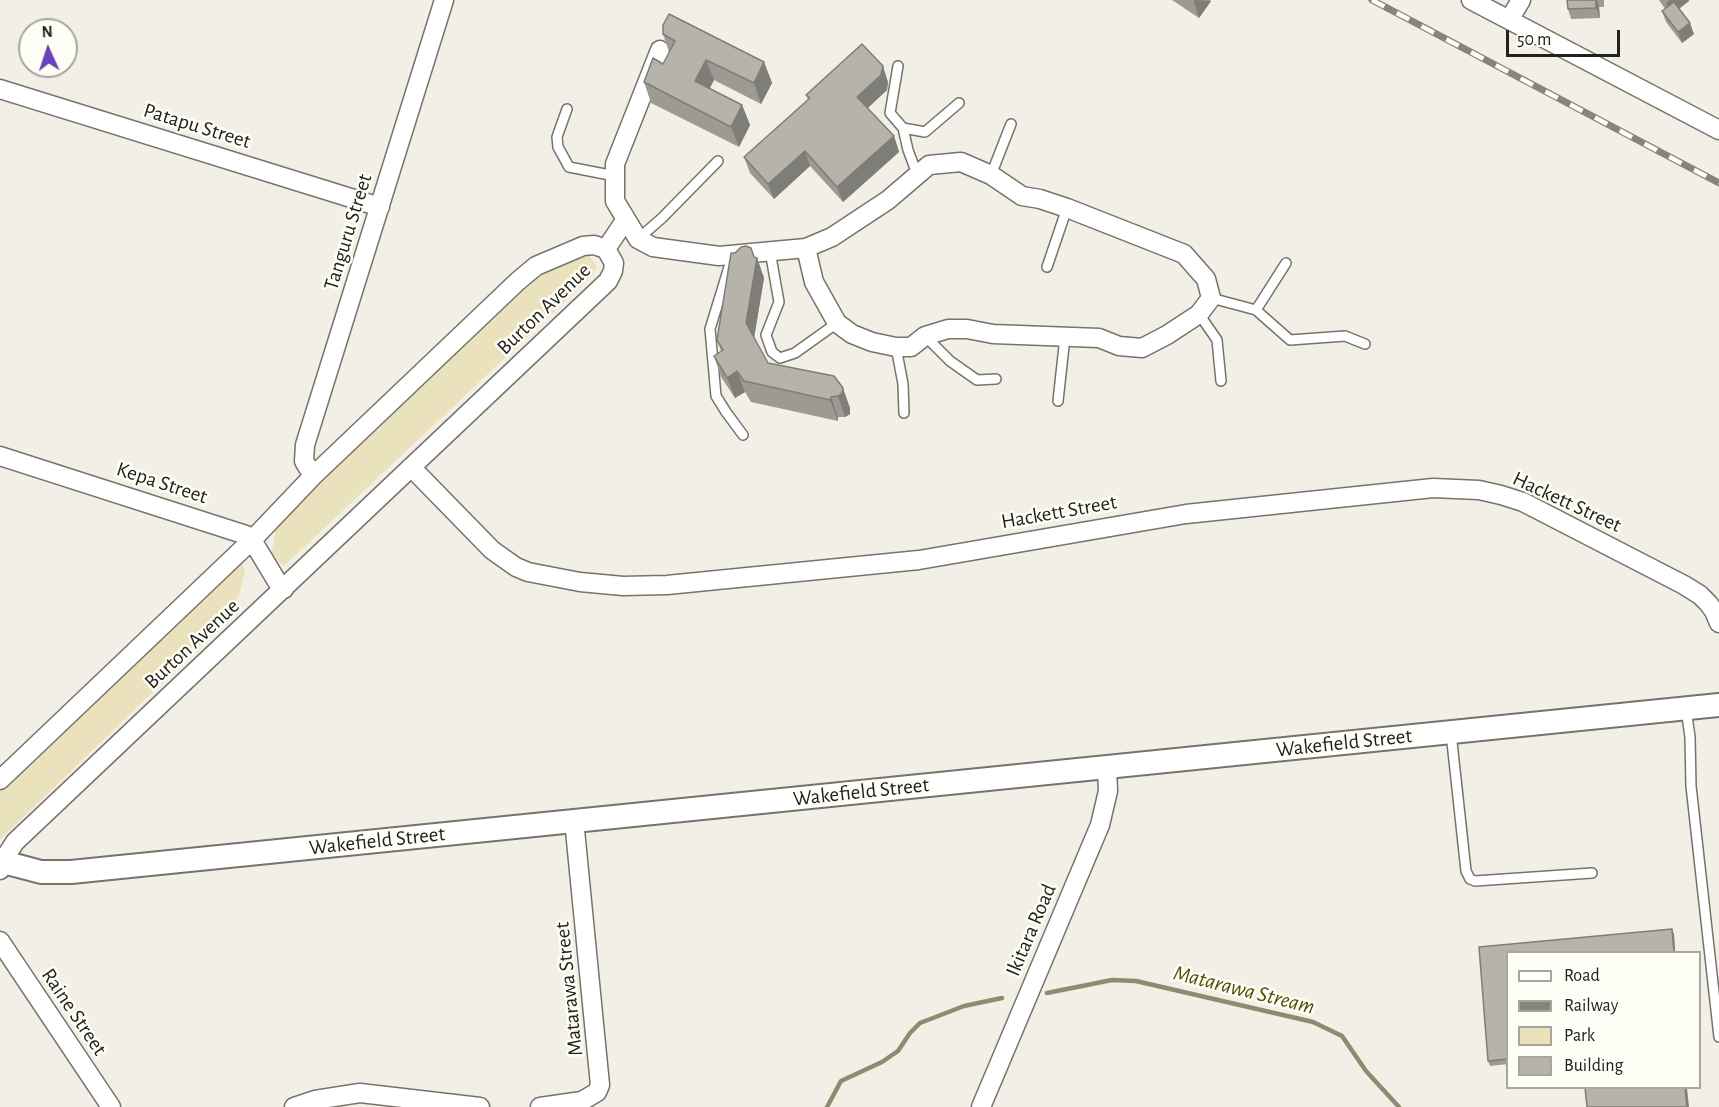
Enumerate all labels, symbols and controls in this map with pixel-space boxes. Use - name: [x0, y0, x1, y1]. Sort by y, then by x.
- north arrow: [18, 18, 78, 78]
- scale bar: [1509, 18, 1623, 56]
- text: N: [41, 24, 53, 40]
- text: 50 m: [1517, 31, 1551, 49]
- street label: Patapu Street: [140, 98, 254, 154]
- street label: Tanguru Street: [318, 171, 378, 293]
- street label: Burton Avenue: [492, 258, 596, 360]
- street label: Kepa Street: [113, 456, 211, 510]
- street label: Hackett Street: [1509, 466, 1625, 538]
- street label: Hackett Street: [999, 489, 1119, 535]
- street label: Burton Avenue: [139, 594, 245, 694]
- street label: Wakefield Street: [1275, 723, 1413, 763]
- street label: Wakefield Street: [792, 772, 930, 812]
- street label: Wakefield Street: [308, 821, 446, 861]
- street label: Ikitara Road: [1000, 880, 1062, 980]
- street label: Matarawa Street: [549, 921, 589, 1057]
- legend: [1506, 951, 1701, 1089]
- water label: Matarawa Stream: [1171, 960, 1317, 1020]
- street label: Raine Street: [36, 964, 112, 1060]
- text: Road: [1564, 967, 1600, 985]
- text: Railway: [1564, 997, 1618, 1015]
- text: Park: [1564, 1027, 1595, 1045]
- text: Building: [1564, 1057, 1623, 1075]

